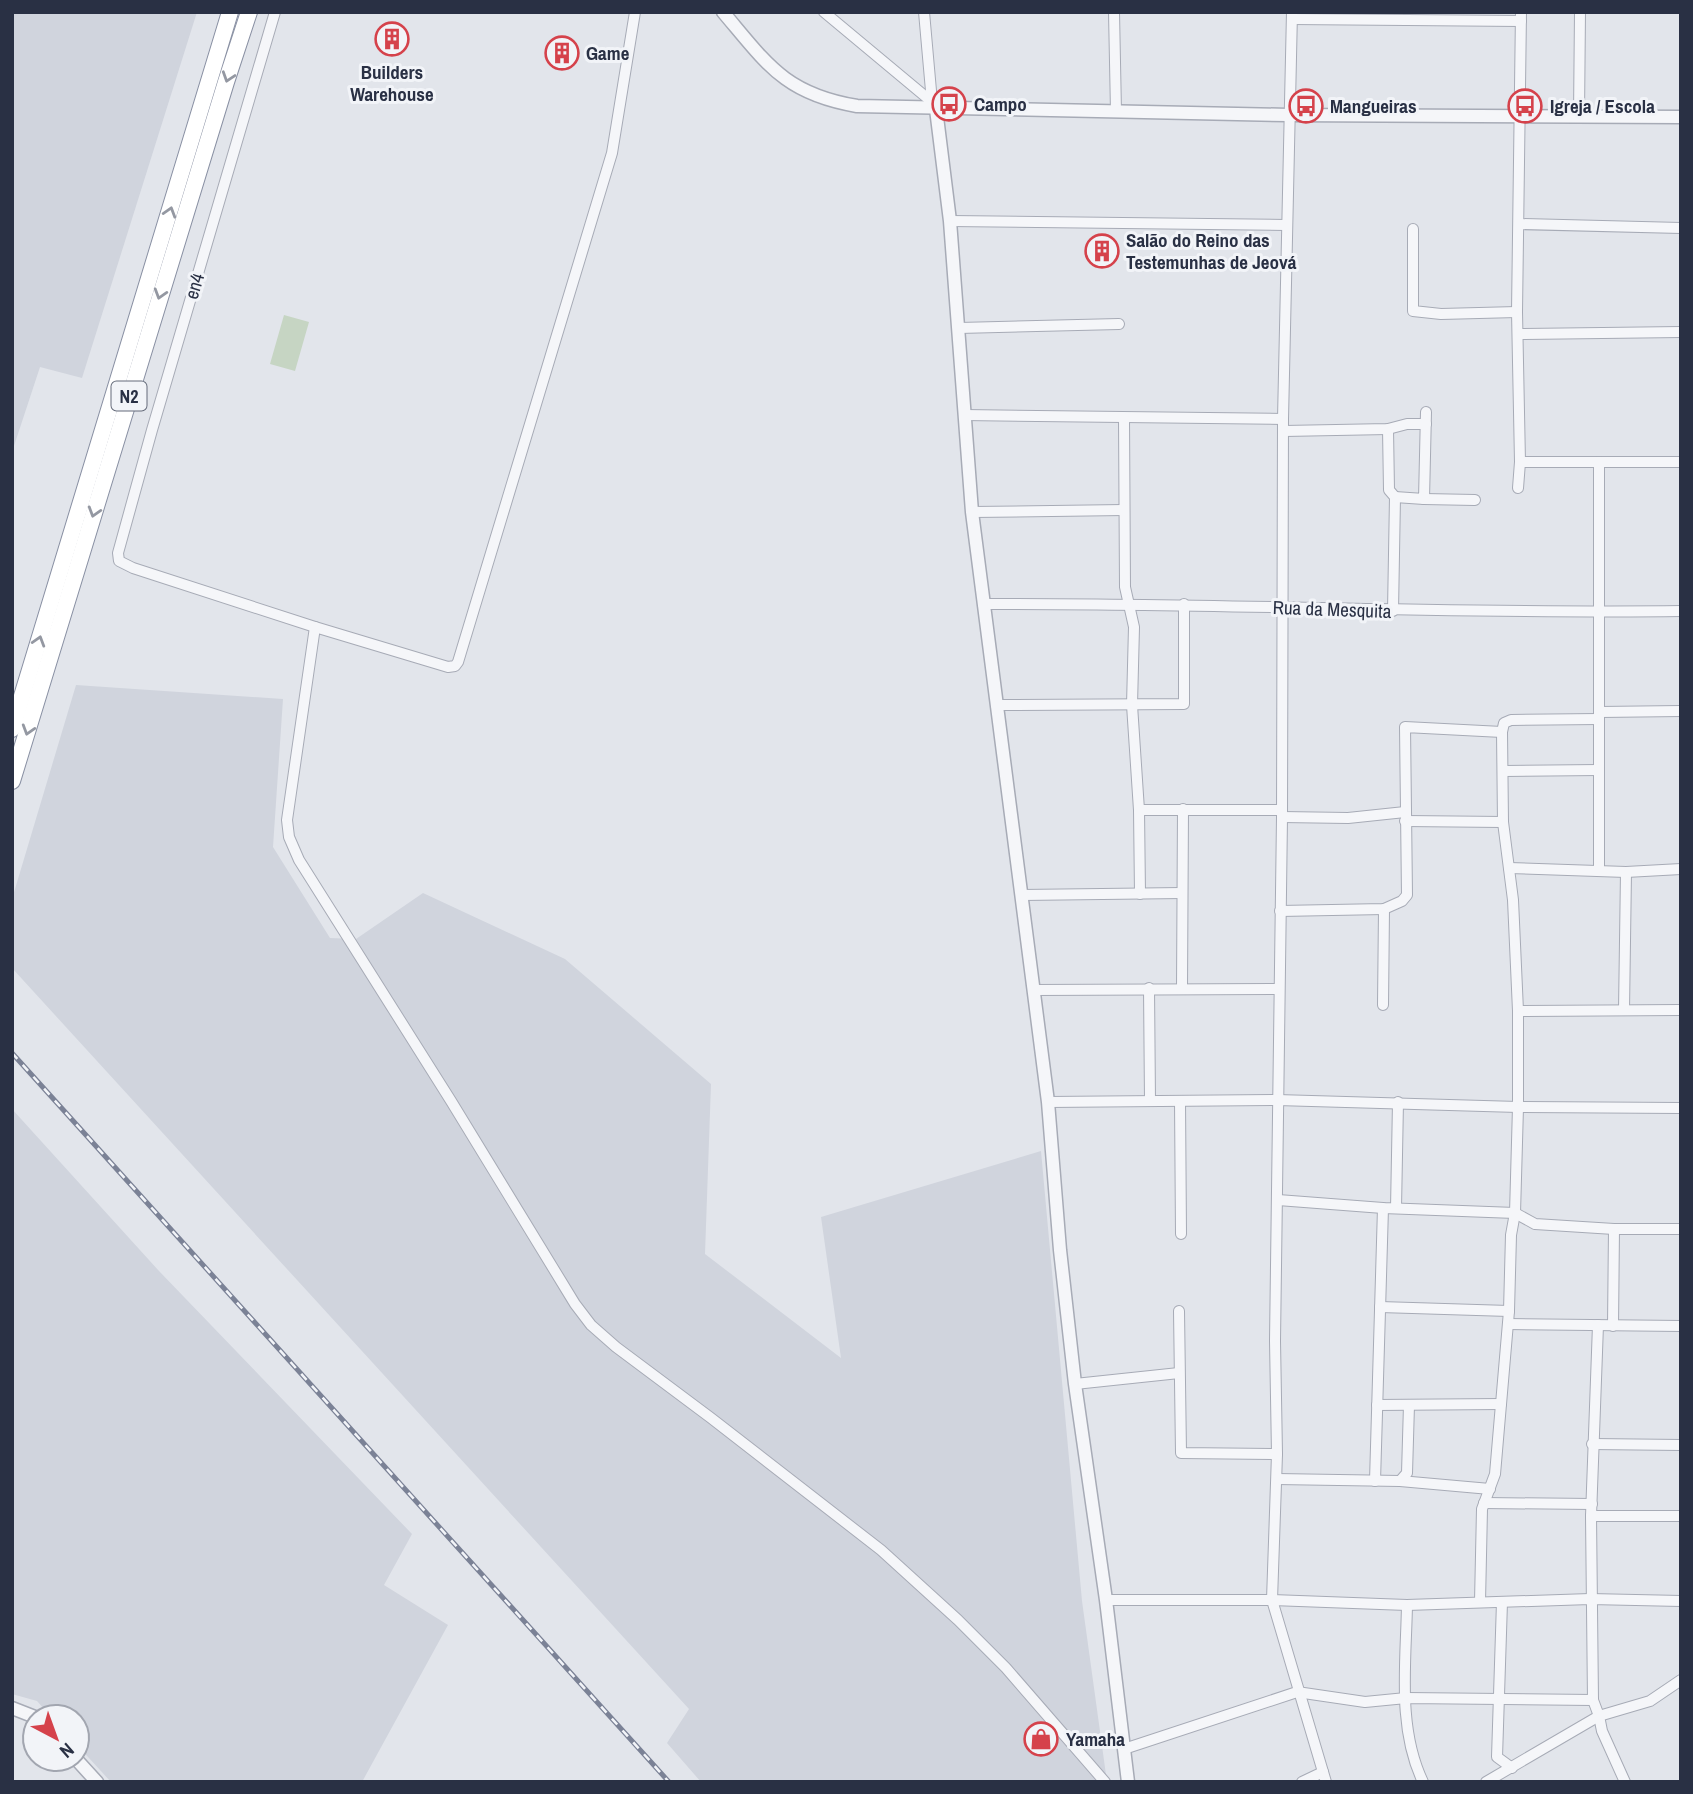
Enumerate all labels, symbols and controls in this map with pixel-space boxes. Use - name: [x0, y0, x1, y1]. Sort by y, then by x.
- building icon: Builders Warehouse: [373, 20, 411, 58]
- building icon: Game: [543, 34, 581, 72]
- place label: Game: [586, 40, 630, 66]
- place label: Builders Warehouse: [350, 59, 434, 107]
- one-way arrow: [221, 71, 236, 83]
- bus stop icon: Campo: [930, 85, 968, 123]
- bus stop icon: Mangueiras: [1287, 87, 1325, 125]
- bus stop icon: Igreja / Escola: [1506, 87, 1544, 125]
- place label: Campo: [974, 91, 1027, 117]
- place label: Mangueiras: [1330, 93, 1417, 119]
- place label: Igreja / Escola: [1550, 93, 1655, 119]
- one-way arrow: [162, 207, 176, 219]
- place label: Salão do Reino das Testemunhas de Jeová: [1126, 227, 1297, 275]
- building icon: Salão do Reino das Testemunhas de Jeová: [1083, 232, 1121, 270]
- street label: en4: [178, 269, 210, 302]
- one-way arrow: [154, 288, 169, 300]
- road number: N2: [111, 382, 146, 410]
- one-way arrow: [88, 505, 102, 518]
- street label: Rua da Mesquita: [1272, 594, 1392, 624]
- one-way arrow: [30, 635, 45, 647]
- one-way arrow: [21, 723, 36, 735]
- north arrow: [21, 1703, 91, 1773]
- shop icon: Yamaha: [1022, 1720, 1060, 1758]
- place label: Yamaha: [1066, 1726, 1125, 1752]
- text: N: [54, 1737, 80, 1764]

